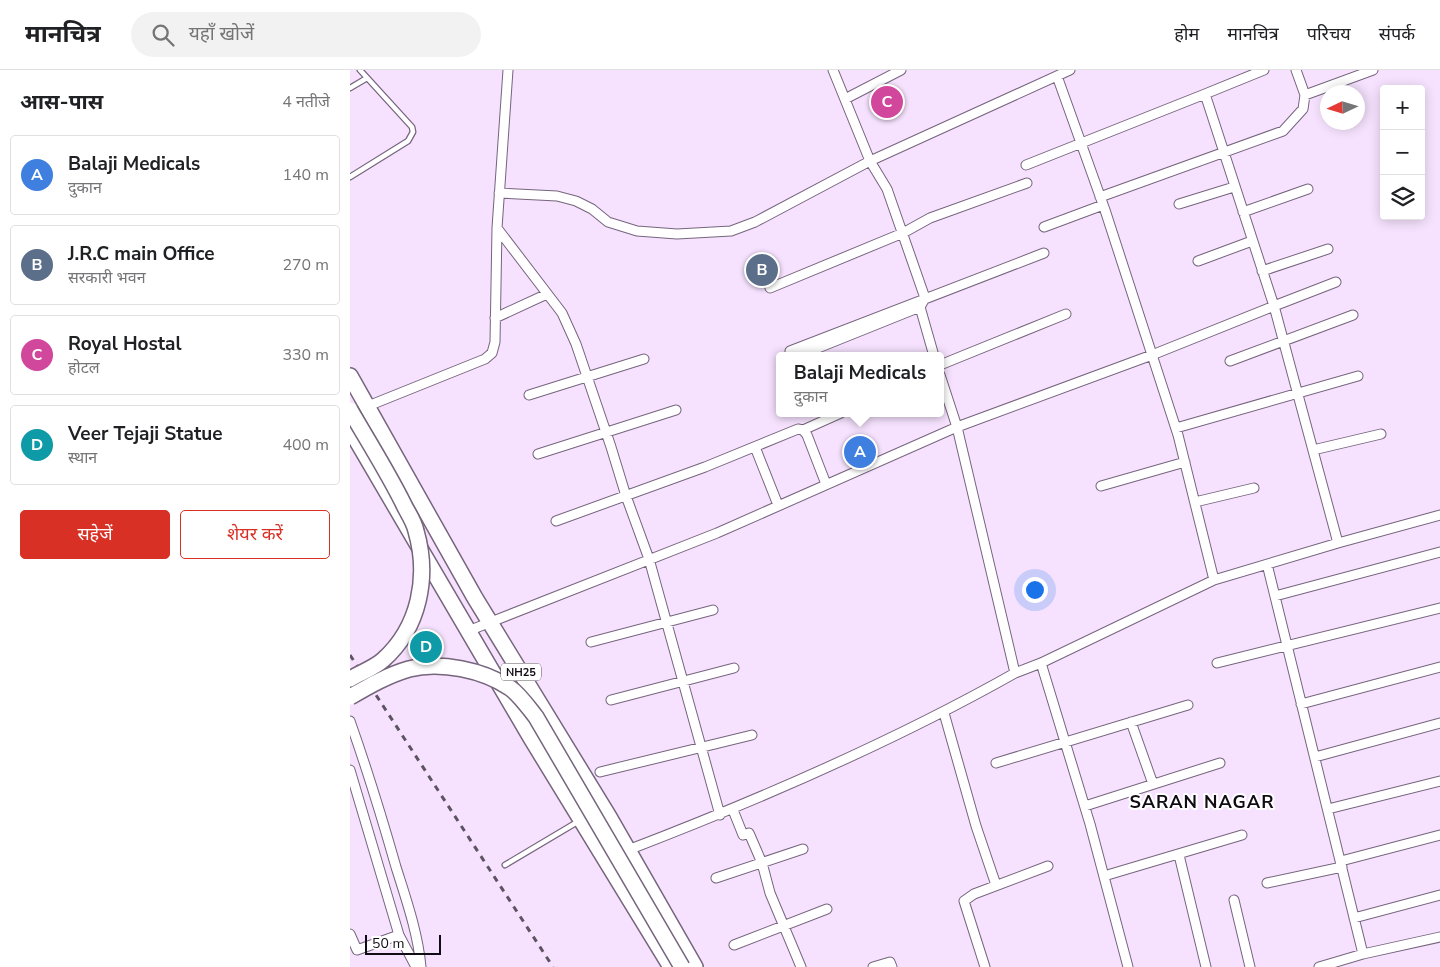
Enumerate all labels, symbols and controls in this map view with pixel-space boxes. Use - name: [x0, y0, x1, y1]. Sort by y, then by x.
- search box: [131, 12, 481, 57]
- text: मानचित्र: [25, 18, 101, 50]
- icon: search: [149, 21, 177, 49]
- text: यहाँ खोजें: [189, 21, 254, 47]
- text: होम: [1174, 22, 1199, 46]
- text: मानचित्र: [1227, 22, 1279, 46]
- text: परिचय: [1307, 22, 1351, 46]
- text: संपर्क: [1379, 22, 1415, 46]
- pin: C: [871, 83, 903, 121]
- north arrow: [1320, 85, 1365, 130]
- map controls: [1380, 85, 1425, 220]
- button: +: [1380, 85, 1425, 130]
- text: आस-पास: [20, 88, 103, 116]
- text: 4 नतीजे: [282, 91, 330, 113]
- button: −: [1380, 130, 1425, 175]
- text: Balaji Medicals: [68, 151, 200, 177]
- text: A: [31, 164, 43, 186]
- text: 140 m: [282, 164, 329, 186]
- button: layers: [1380, 175, 1425, 220]
- text: दुकान: [68, 177, 102, 199]
- text: J.R.C main Office: [68, 241, 215, 267]
- pin: B: [746, 251, 778, 289]
- text: B: [31, 254, 43, 276]
- text: 270 m: [282, 254, 329, 276]
- text: सरकारी भवन: [68, 267, 146, 289]
- text: Royal Hostal: [68, 331, 182, 357]
- text: C: [32, 344, 42, 366]
- text: 330 m: [282, 344, 329, 366]
- popup: [776, 352, 944, 417]
- text: होटल: [68, 357, 100, 379]
- text: Balaji Medicals: [794, 360, 926, 386]
- text: दुकान: [794, 386, 828, 408]
- text: Veer Tejaji Statue: [68, 421, 223, 447]
- pin: A: [844, 433, 876, 471]
- text: D: [31, 434, 43, 456]
- text: 400 m: [282, 434, 329, 456]
- text: स्थान: [68, 447, 97, 469]
- button: सहेजें: [20, 510, 170, 559]
- button: शेयर करें: [180, 510, 330, 559]
- your location: [1022, 577, 1048, 603]
- pin: D: [410, 628, 442, 666]
- road number: NH25: [501, 664, 541, 680]
- district label: SARAN NAGAR: [1129, 790, 1275, 814]
- scale bar: [365, 932, 441, 955]
- text: 50 m: [372, 934, 404, 953]

